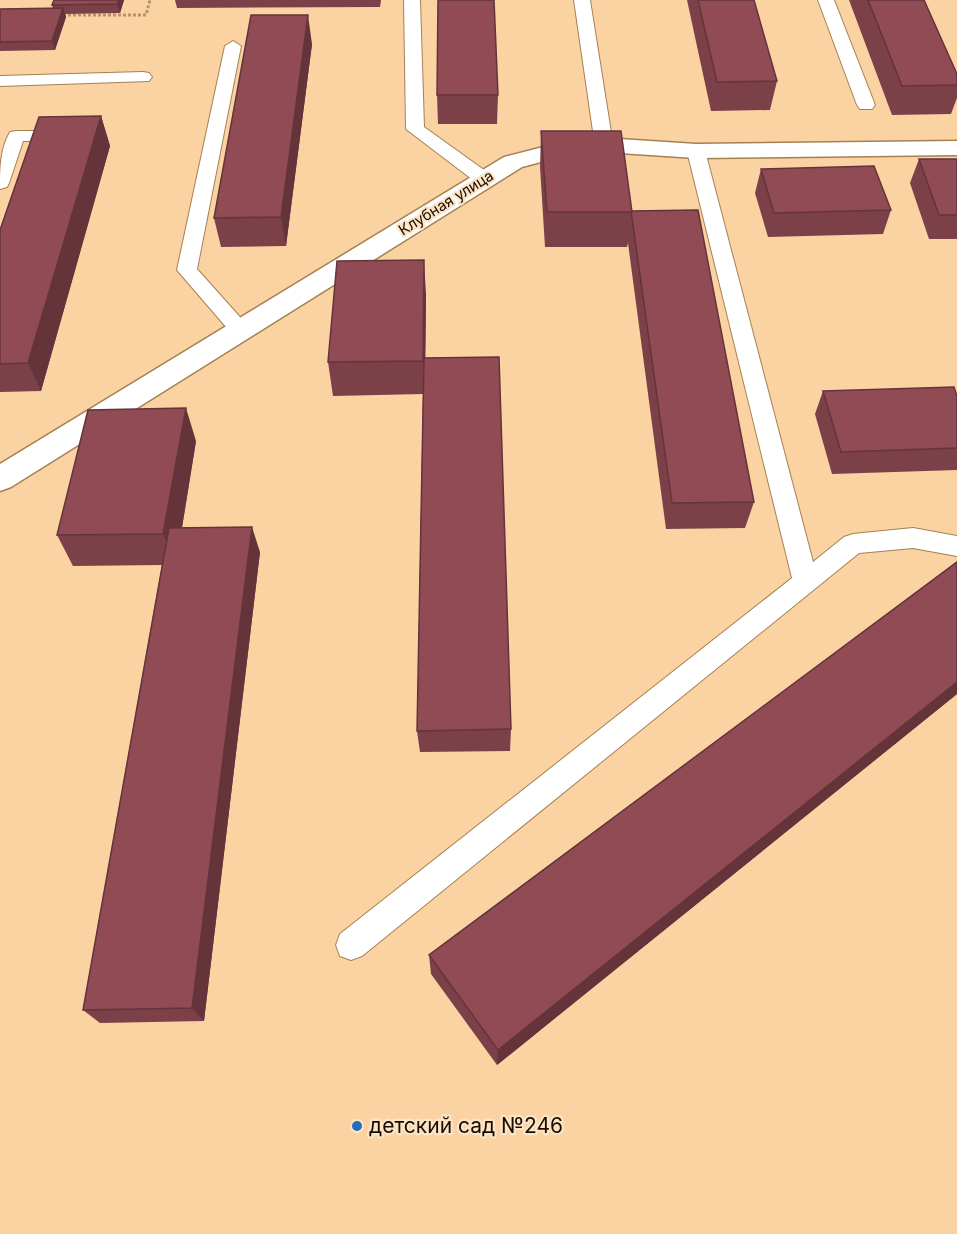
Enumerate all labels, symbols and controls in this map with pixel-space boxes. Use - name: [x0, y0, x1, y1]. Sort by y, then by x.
- street label: Клубная улица: [395, 166, 497, 239]
- place label: детский сад №246: [369, 1113, 563, 1138]
- marker: детский сад №246: [350, 1119, 364, 1133]

